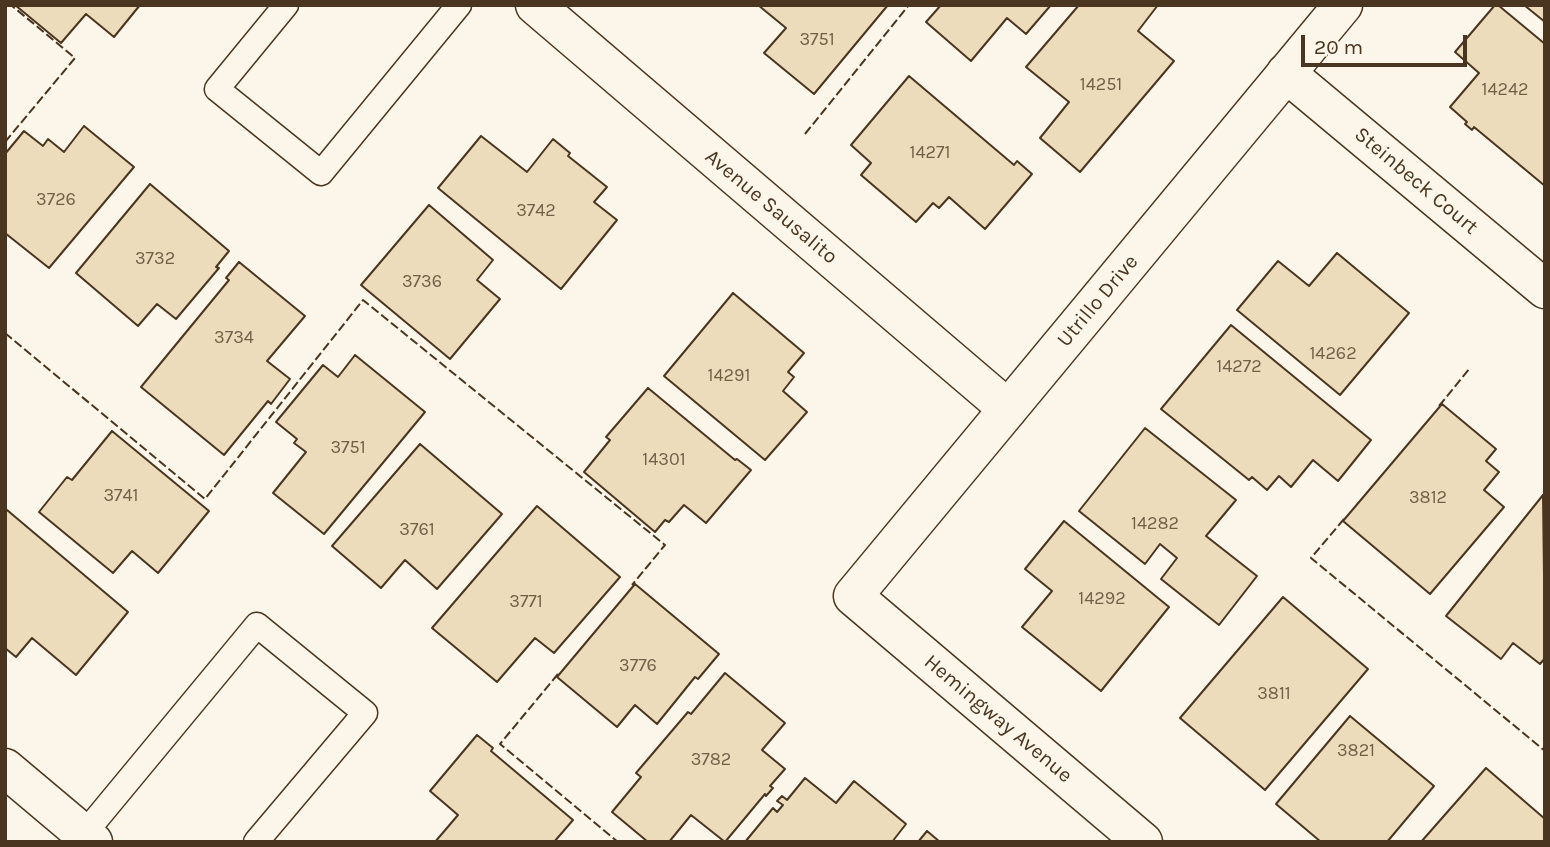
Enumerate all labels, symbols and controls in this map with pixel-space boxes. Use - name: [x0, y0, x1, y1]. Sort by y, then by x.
- scale bar: [1305, 21, 1471, 65]
- house number: 3751: [799, 29, 835, 51]
- text: 20 m: [1314, 35, 1363, 59]
- house number: 14251: [1080, 74, 1122, 96]
- house number: 14242: [1482, 79, 1528, 101]
- street label: Steinbeck Court: [1349, 122, 1483, 240]
- house number: 14271: [910, 142, 950, 164]
- street label: Avenue Sausalito: [700, 144, 842, 270]
- house number: 3726: [36, 189, 76, 211]
- house number: 3742: [516, 200, 556, 222]
- house number: 3732: [135, 248, 175, 270]
- street label: Utrillo Drive: [1052, 250, 1144, 352]
- house number: 3736: [402, 271, 442, 293]
- house number: 3734: [214, 327, 254, 349]
- house number: 14262: [1309, 343, 1357, 365]
- house number: 14272: [1216, 356, 1262, 378]
- house number: 14291: [708, 365, 750, 387]
- house number: 3751: [330, 437, 366, 459]
- house number: 14301: [642, 449, 686, 471]
- house number: 3741: [103, 485, 139, 507]
- house number: 3812: [1409, 487, 1447, 509]
- house number: 14282: [1131, 513, 1179, 535]
- house number: 3761: [399, 519, 435, 541]
- house number: 14292: [1078, 588, 1126, 610]
- house number: 3771: [509, 591, 543, 613]
- street label: Hemingway Avenue: [919, 650, 1077, 788]
- house number: 3776: [619, 655, 657, 677]
- house number: 3811: [1257, 683, 1291, 705]
- house number: 3821: [1337, 740, 1375, 762]
- house number: 3782: [691, 749, 731, 771]

